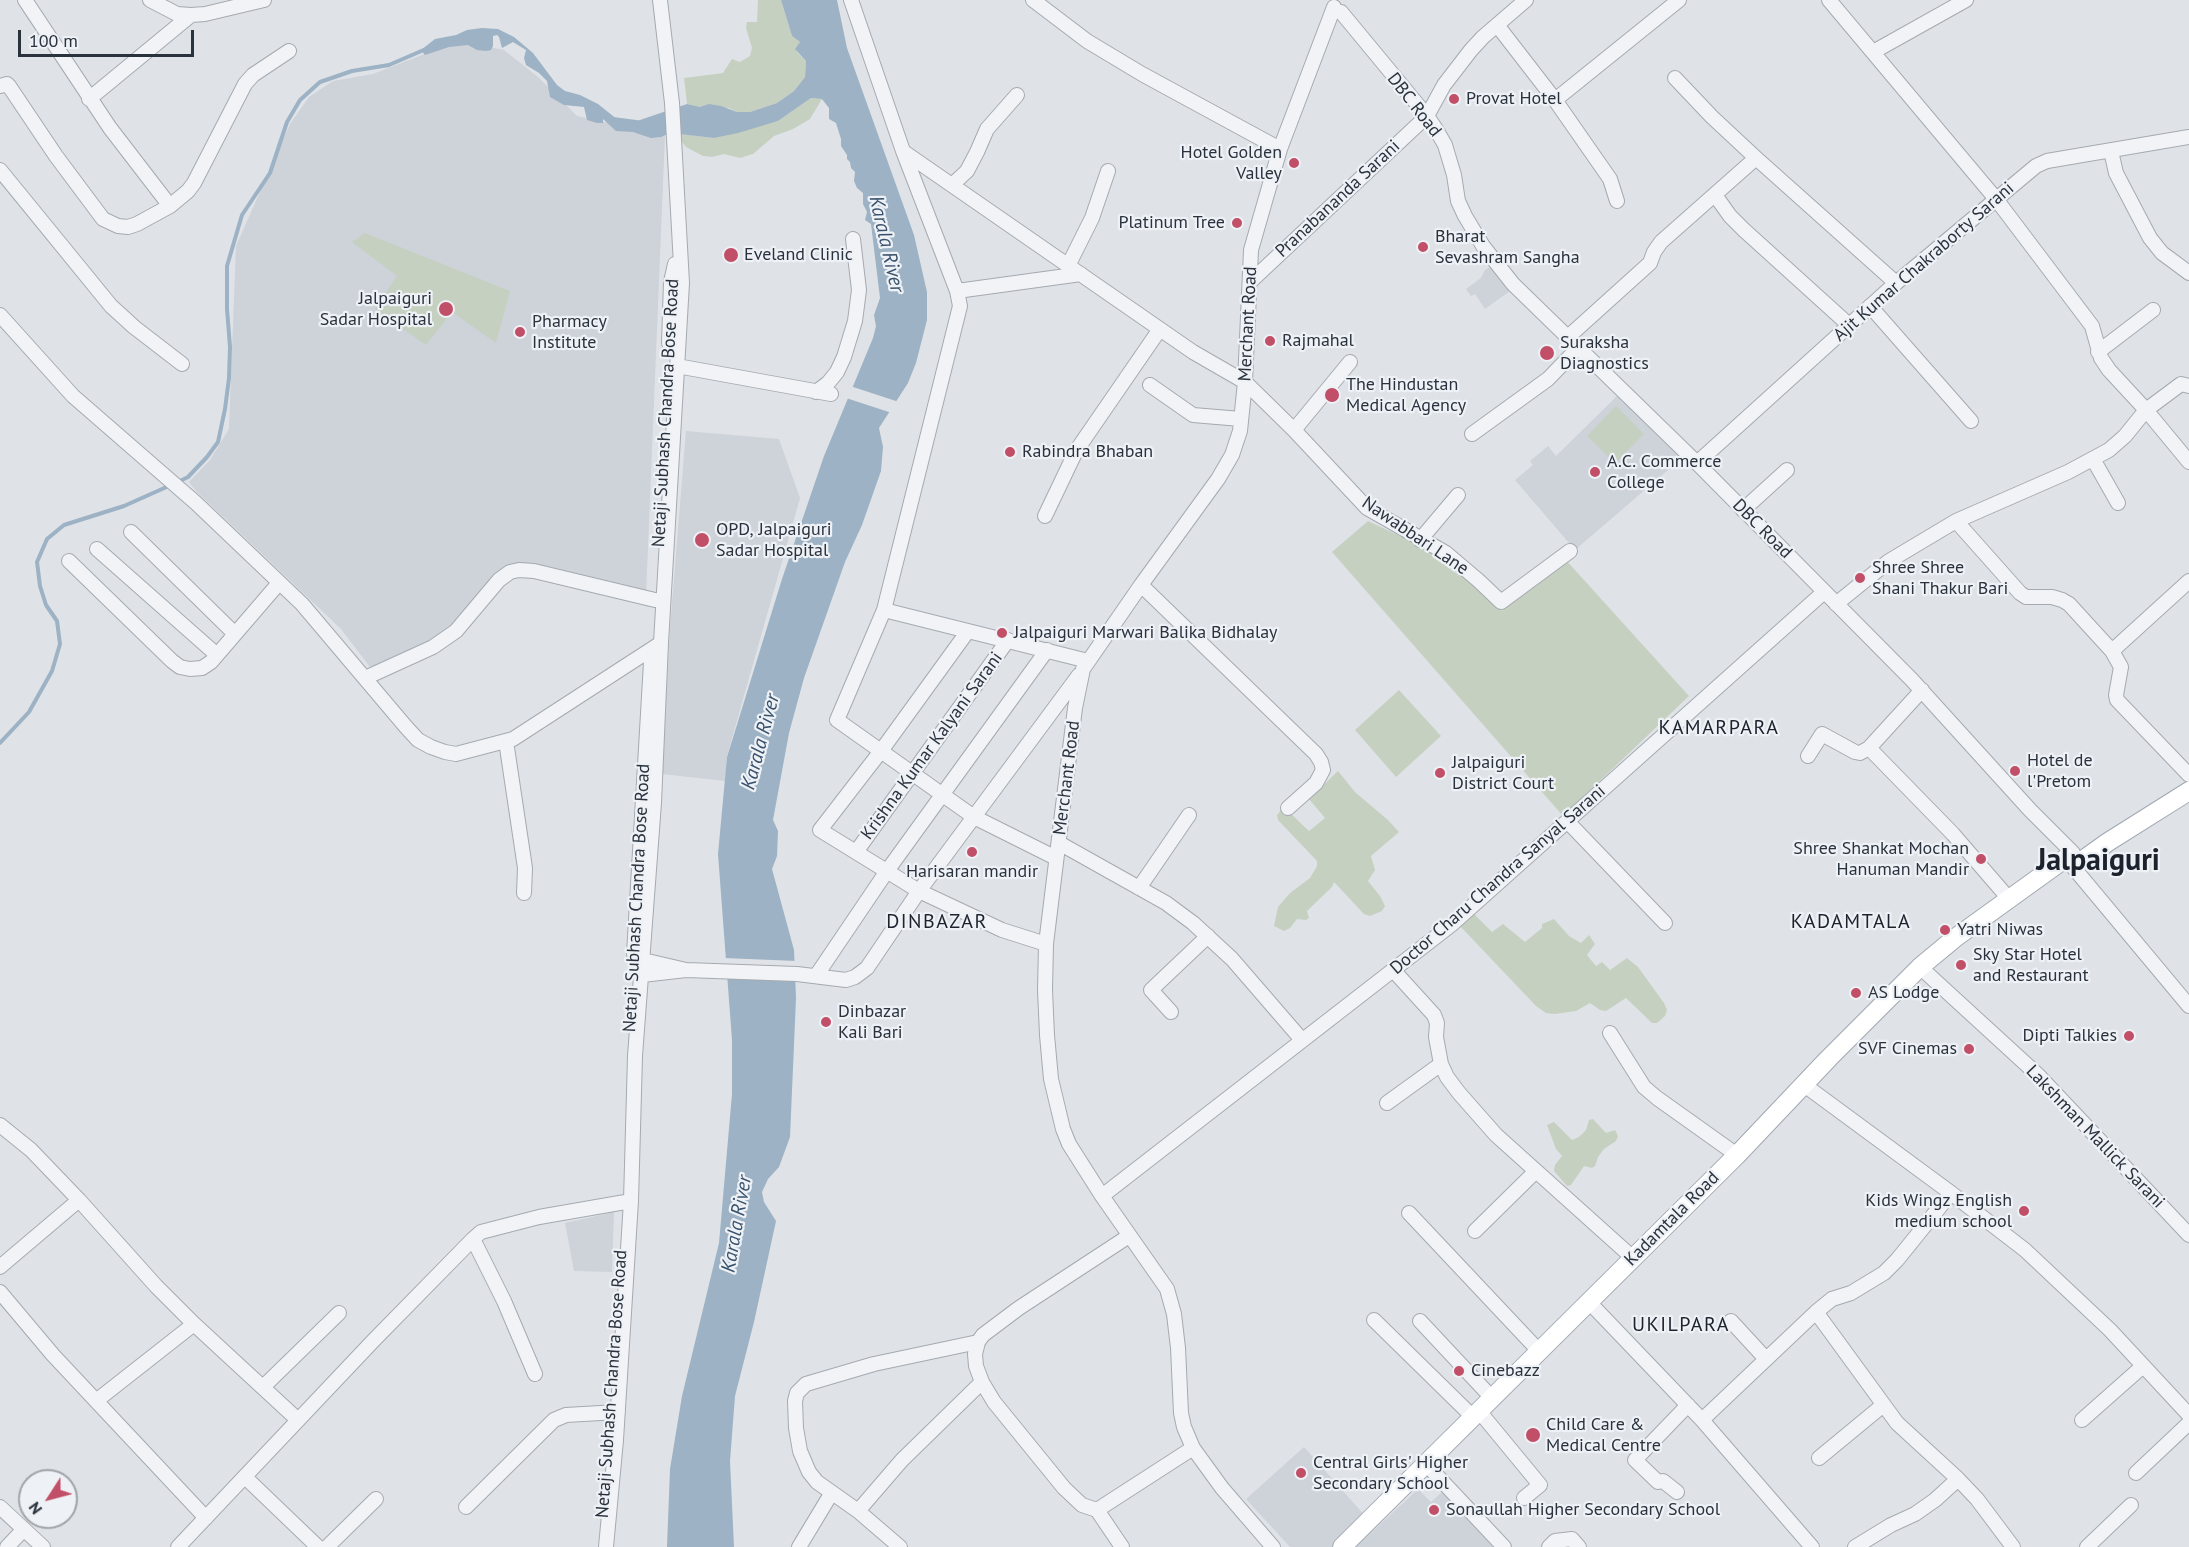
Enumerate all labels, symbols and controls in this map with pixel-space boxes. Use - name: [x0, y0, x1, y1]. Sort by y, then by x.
- scale bar: [21, 18, 196, 56]
- text: 100 m: [29, 29, 78, 52]
- street label: DBC Road: [1382, 69, 1446, 141]
- place label: Provat Hotel: [1466, 88, 1562, 110]
- marker: Provat Hotel: [1447, 92, 1461, 106]
- street label: Pranabananda Sarani: [1271, 136, 1405, 262]
- place label: Hotel Golden Valley: [1181, 142, 1282, 184]
- marker: Hotel Golden Valley: [1287, 156, 1301, 170]
- street label: Ajit Kumar Chakraborty Sarani: [1829, 178, 2019, 346]
- water label: Karala River: [863, 194, 909, 294]
- place label: Platinum Tree: [1119, 212, 1225, 234]
- marker: Platinum Tree: [1230, 216, 1244, 230]
- place label: Bharat Sevashram Sangha: [1435, 226, 1580, 268]
- marker: Bharat Sevashram Sangha: [1416, 240, 1430, 254]
- place label: Eveland Clinic: [744, 244, 853, 266]
- marker: Eveland Clinic: [722, 246, 740, 264]
- street label: Merchant Road: [1234, 266, 1262, 382]
- street label: Netaji Subhash Chandra Bose Road: [648, 278, 684, 548]
- place label: Jalpaiguri Sadar Hospital: [320, 288, 432, 330]
- marker: Jalpaiguri Sadar Hospital: [437, 300, 455, 318]
- place label: Pharmacy Institute: [532, 311, 607, 354]
- marker: Pharmacy Institute: [513, 325, 527, 339]
- place label: Rajmahal: [1282, 330, 1354, 352]
- place label: Suraksha Diagnostics: [1560, 332, 1649, 374]
- marker: Rajmahal: [1263, 334, 1277, 348]
- marker: Suraksha Diagnostics: [1538, 344, 1556, 362]
- place label: The Hindustan Medical Agency: [1346, 374, 1466, 416]
- marker: The Hindustan Medical Agency: [1323, 386, 1341, 404]
- place label: Rabindra Bhaban: [1022, 441, 1153, 463]
- marker: Rabindra Bhaban: [1003, 445, 1017, 459]
- place label: A.C. Commerce College: [1607, 451, 1721, 494]
- marker: A.C. Commerce College: [1588, 465, 1602, 479]
- street label: Nawabbari Lane: [1357, 492, 1473, 580]
- street label: DBC Road: [1728, 495, 1796, 563]
- place label: OPD, Jalpaiguri Sadar Hospital: [716, 519, 832, 562]
- marker: OPD, Jalpaiguri Sadar Hospital: [693, 531, 711, 549]
- place label: Shree Shree Shani Thakur Bari: [1872, 557, 2008, 600]
- marker: Shree Shree Shani Thakur Bari: [1853, 571, 1867, 585]
- place label: Jalpaiguri Marwari Balika Bidhalay: [1014, 622, 1277, 644]
- marker: Jalpaiguri Marwari Balika Bidhalay: [995, 626, 1009, 640]
- street label: Krishna Kumar Kalyani Sarani: [857, 648, 1007, 844]
- water label: Karala River: [737, 692, 785, 792]
- district label: KAMARPARA: [1659, 716, 1779, 740]
- street label: Merchant Road: [1049, 719, 1085, 837]
- place label: Hotel de l'Pretom: [2027, 750, 2093, 792]
- place label: Jalpaiguri District Court: [1452, 752, 1554, 795]
- street label: Netaji Subhash Chandra Bose Road: [619, 763, 655, 1033]
- marker: Hotel de l'Pretom: [2008, 764, 2022, 778]
- marker: Jalpaiguri District Court: [1433, 766, 1447, 780]
- street label: Doctor Charu Chandra Sanyal Sarani: [1386, 781, 1610, 979]
- place label: Shree Shankat Mochan Hanuman Mandir: [1793, 838, 1969, 880]
- district label: Jalpaiguri: [2036, 843, 2160, 879]
- marker: Harisaran mandir: [965, 845, 979, 859]
- marker: Shree Shankat Mochan Hanuman Mandir: [1974, 852, 1988, 866]
- place label: Harisaran mandir: [906, 861, 1038, 883]
- district label: DINBAZAR: [886, 910, 988, 934]
- district label: KADAMTALA: [1791, 910, 1911, 934]
- place label: Yatri Niwas: [1957, 919, 2043, 941]
- marker: Yatri Niwas: [1938, 923, 1952, 937]
- place label: Sky Star Hotel and Restaurant: [1973, 944, 2089, 986]
- marker: Sky Star Hotel and Restaurant: [1954, 958, 1968, 972]
- place label: AS Lodge: [1868, 982, 1939, 1004]
- marker: AS Lodge: [1849, 986, 1863, 1000]
- place label: Dinbazar Kali Bari: [838, 1001, 906, 1044]
- marker: Dinbazar Kali Bari: [819, 1015, 833, 1029]
- place label: Dipti Talkies: [2022, 1025, 2117, 1047]
- marker: Dipti Talkies: [2122, 1029, 2136, 1043]
- place label: SVF Cinemas: [1858, 1038, 1957, 1060]
- marker: SVF Cinemas: [1962, 1042, 1976, 1056]
- street label: Lakshman Mallick Sarani: [2021, 1061, 2169, 1213]
- street label: Kadamtala Road: [1620, 1167, 1724, 1271]
- water label: Karala River: [717, 1174, 757, 1274]
- place label: Kids Wingz English medium school: [1865, 1190, 2012, 1232]
- marker: Kids Wingz English medium school: [2017, 1204, 2031, 1218]
- street label: Netaji Subhash Chandra Bose Road: [592, 1249, 632, 1519]
- district label: UKILPARA: [1632, 1313, 1730, 1337]
- place label: Cinebazz: [1471, 1360, 1540, 1382]
- marker: Cinebazz: [1452, 1364, 1466, 1378]
- place label: Child Care & Medical Centre: [1546, 1414, 1661, 1456]
- marker: Child Care & Medical Centre: [1524, 1426, 1542, 1444]
- place label: Central Girls' Higher Secondary School: [1313, 1452, 1468, 1494]
- marker: Central Girls' Higher Secondary School: [1294, 1466, 1308, 1480]
- north arrow: [18, 1469, 78, 1529]
- text: N: [24, 1498, 46, 1519]
- place label: Sonaullah Higher Secondary School: [1446, 1499, 1720, 1521]
- marker: Sonaullah Higher Secondary School: [1427, 1503, 1441, 1517]

